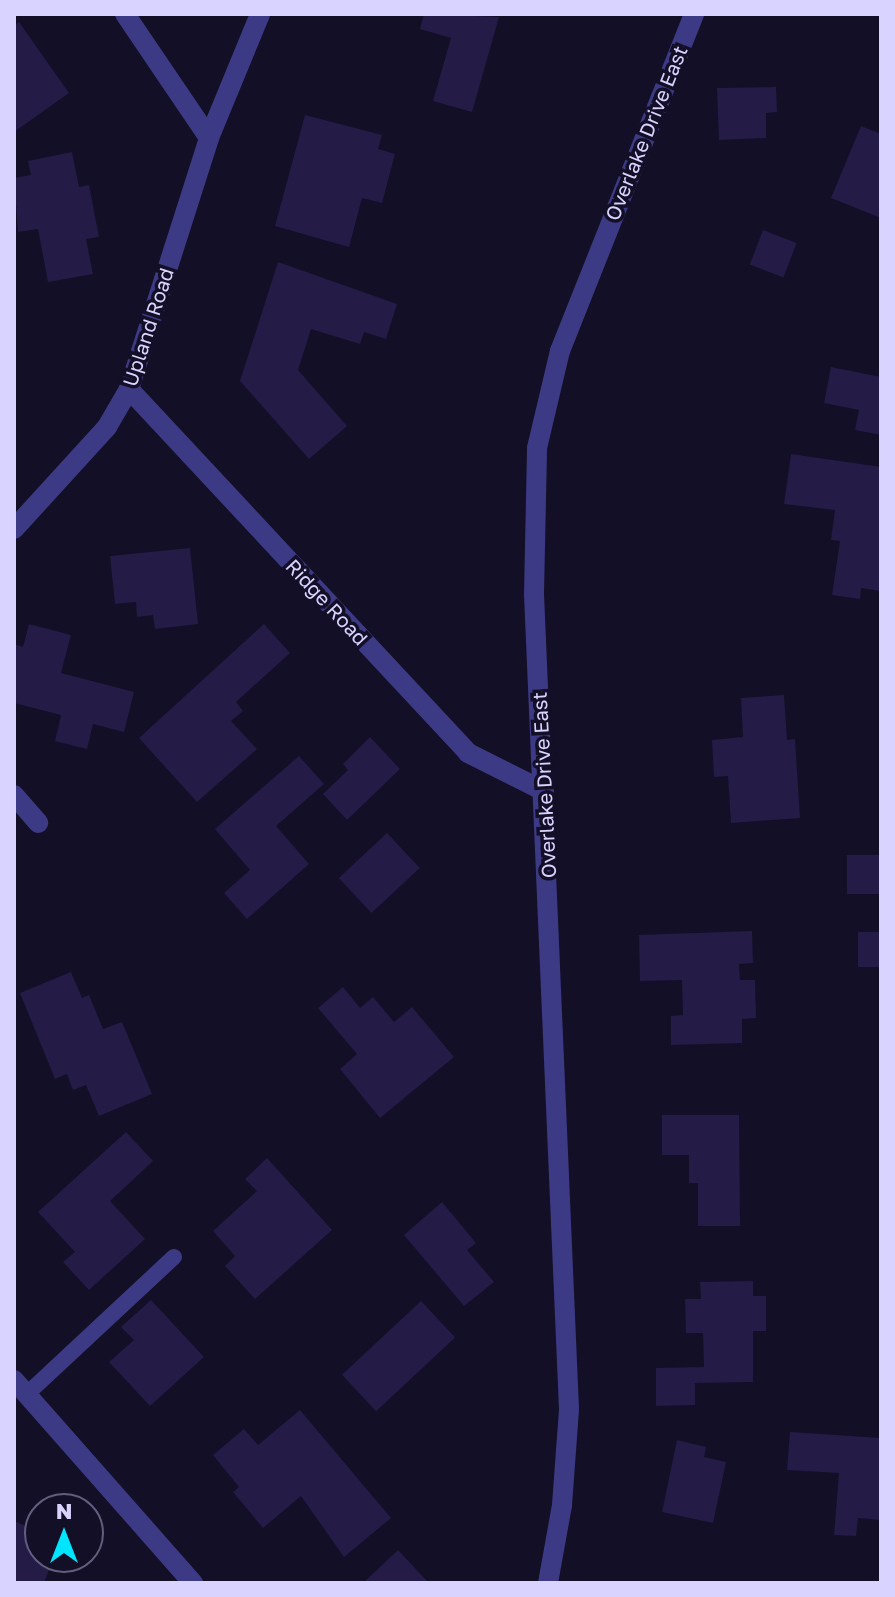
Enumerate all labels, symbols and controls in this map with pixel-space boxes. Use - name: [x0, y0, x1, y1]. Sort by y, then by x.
- street label: Overlake Drive East: [600, 42, 692, 224]
- street label: Upland Road: [118, 265, 178, 389]
- street label: Ridge Road: [281, 554, 373, 650]
- street label: Overlake Drive East: [527, 691, 561, 879]
- north arrow: [24, 1493, 104, 1573]
- text: N: [56, 1497, 72, 1524]

